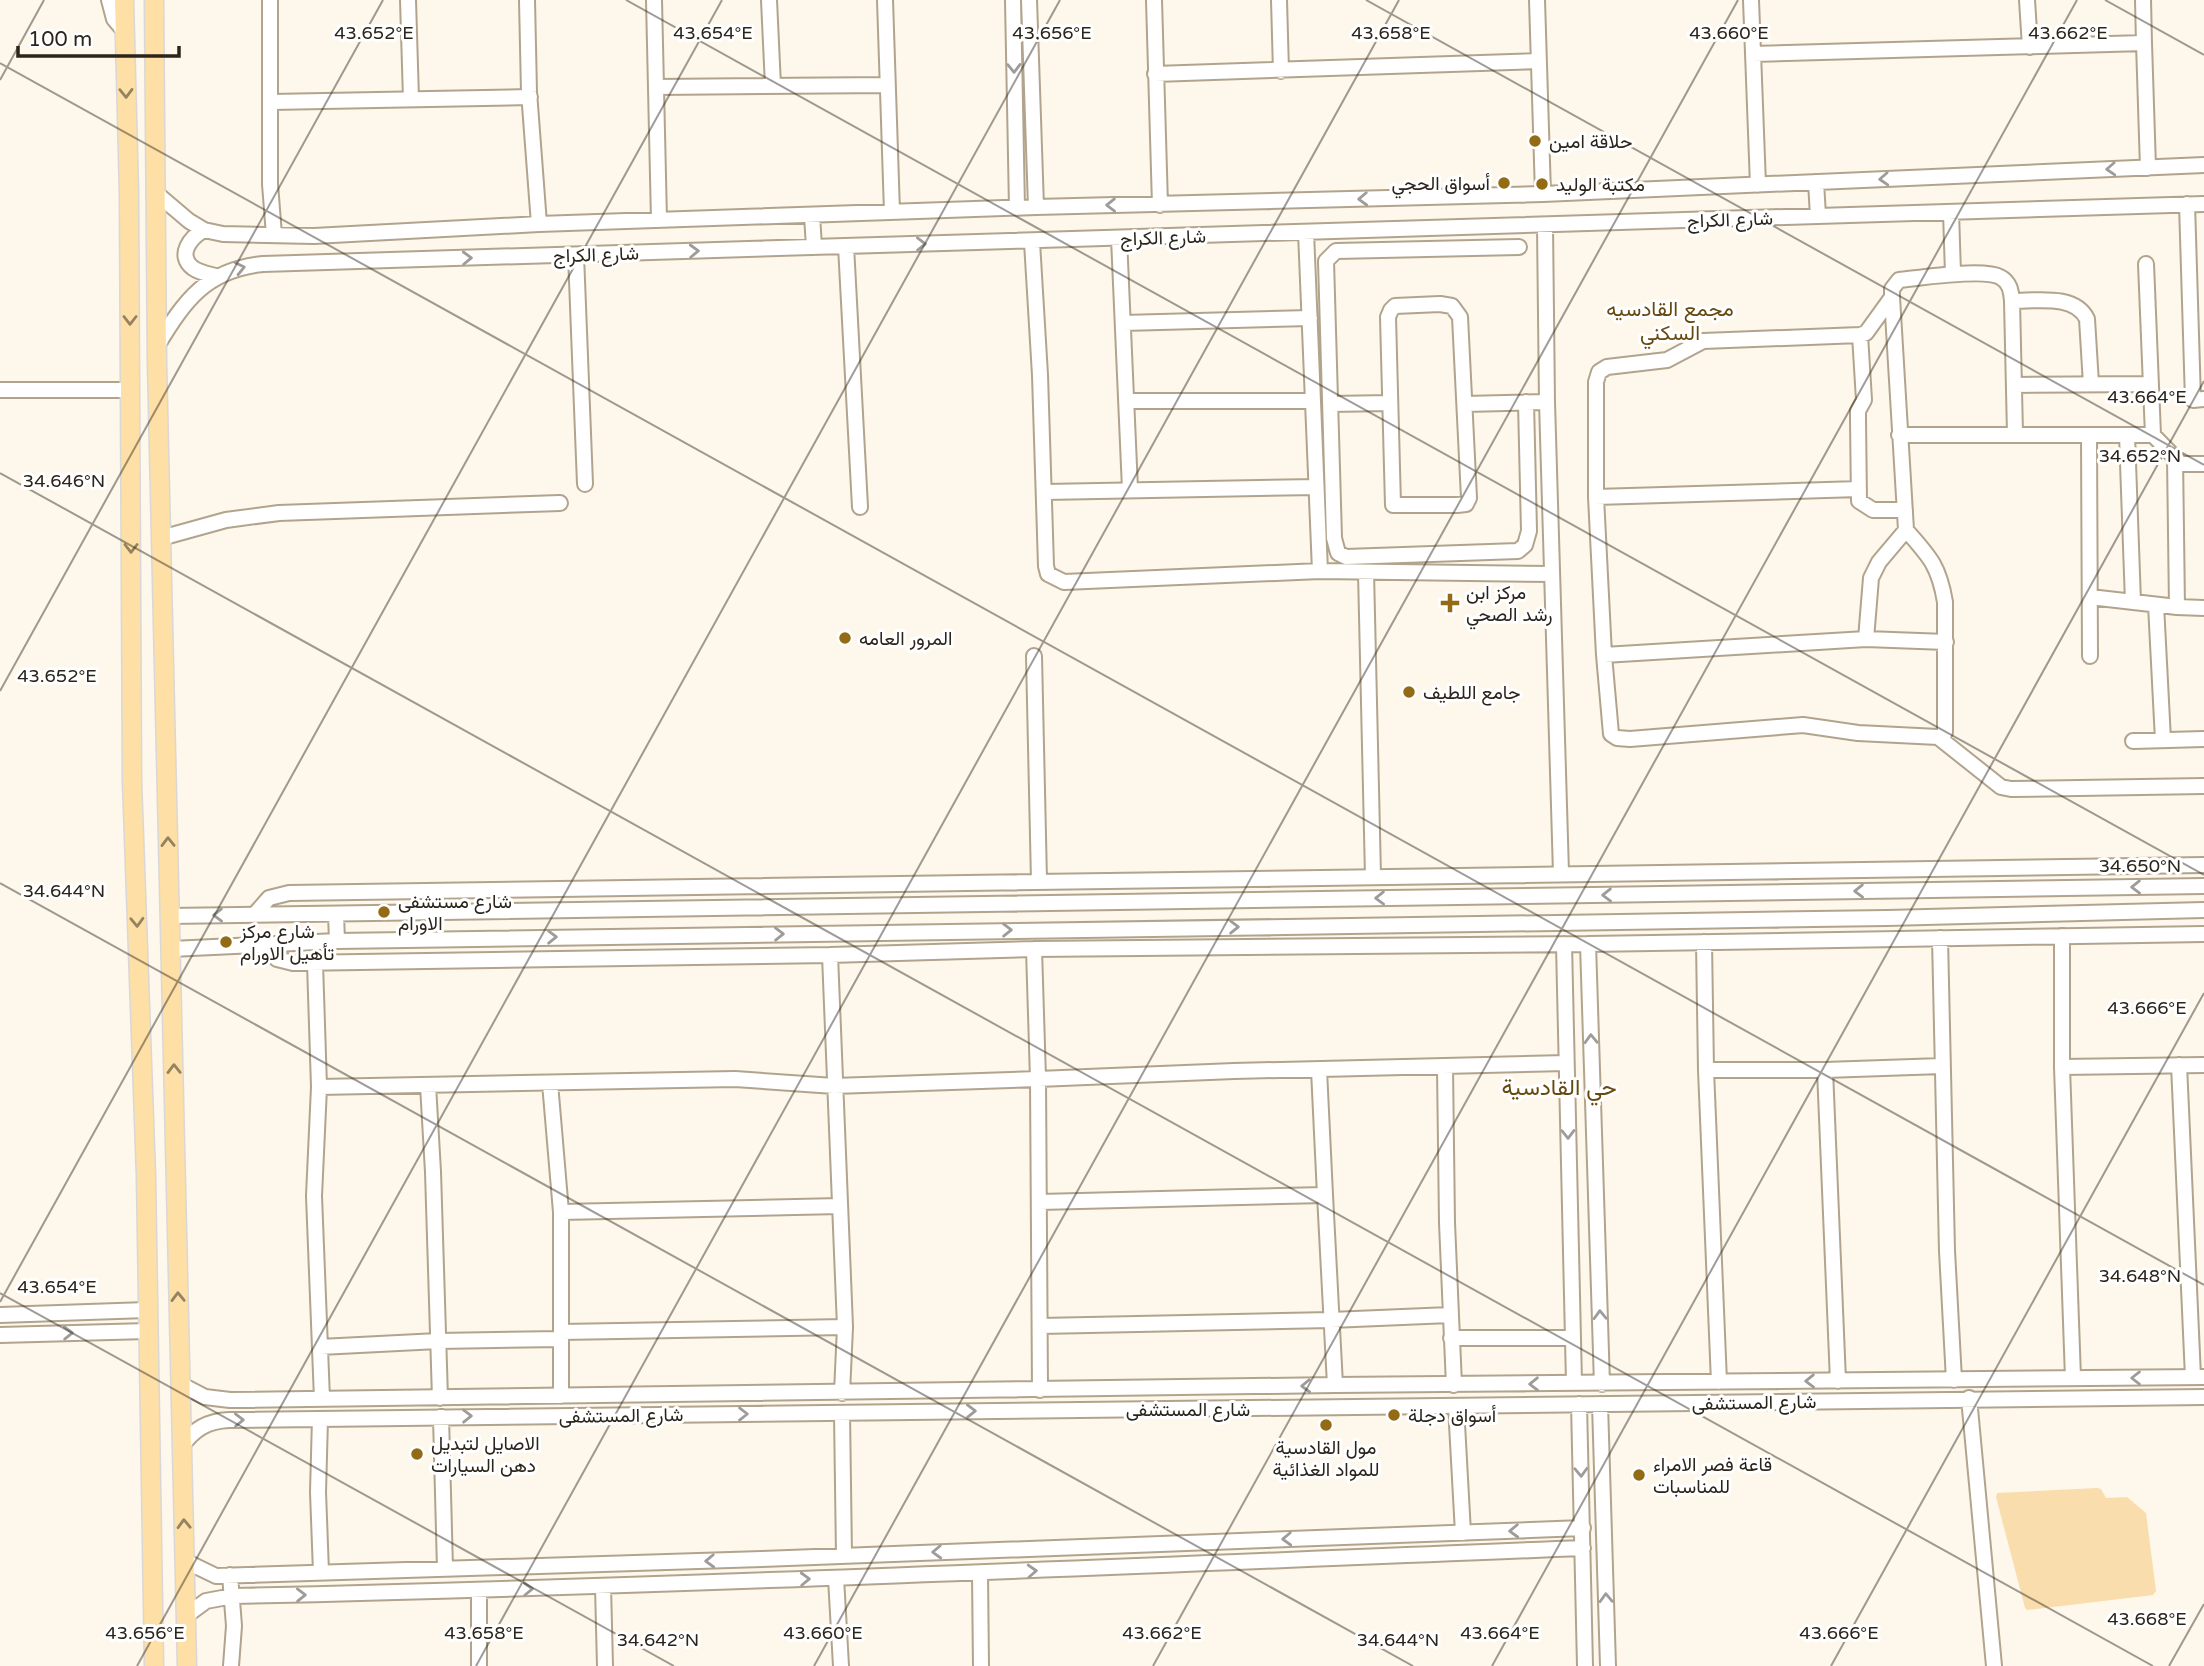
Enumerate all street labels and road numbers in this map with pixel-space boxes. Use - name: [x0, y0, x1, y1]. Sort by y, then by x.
- street label: شارع الكراج: [1687, 208, 1773, 233]
- street label: شارع الكراج: [1120, 226, 1206, 251]
- street label: شارع الكراج: [553, 243, 639, 268]
- street label: شارع المستشفى: [1692, 1391, 1817, 1416]
- street label: شارع المستشفى: [1126, 1399, 1250, 1422]
- street label: شارع المستشفى: [559, 1404, 684, 1429]

